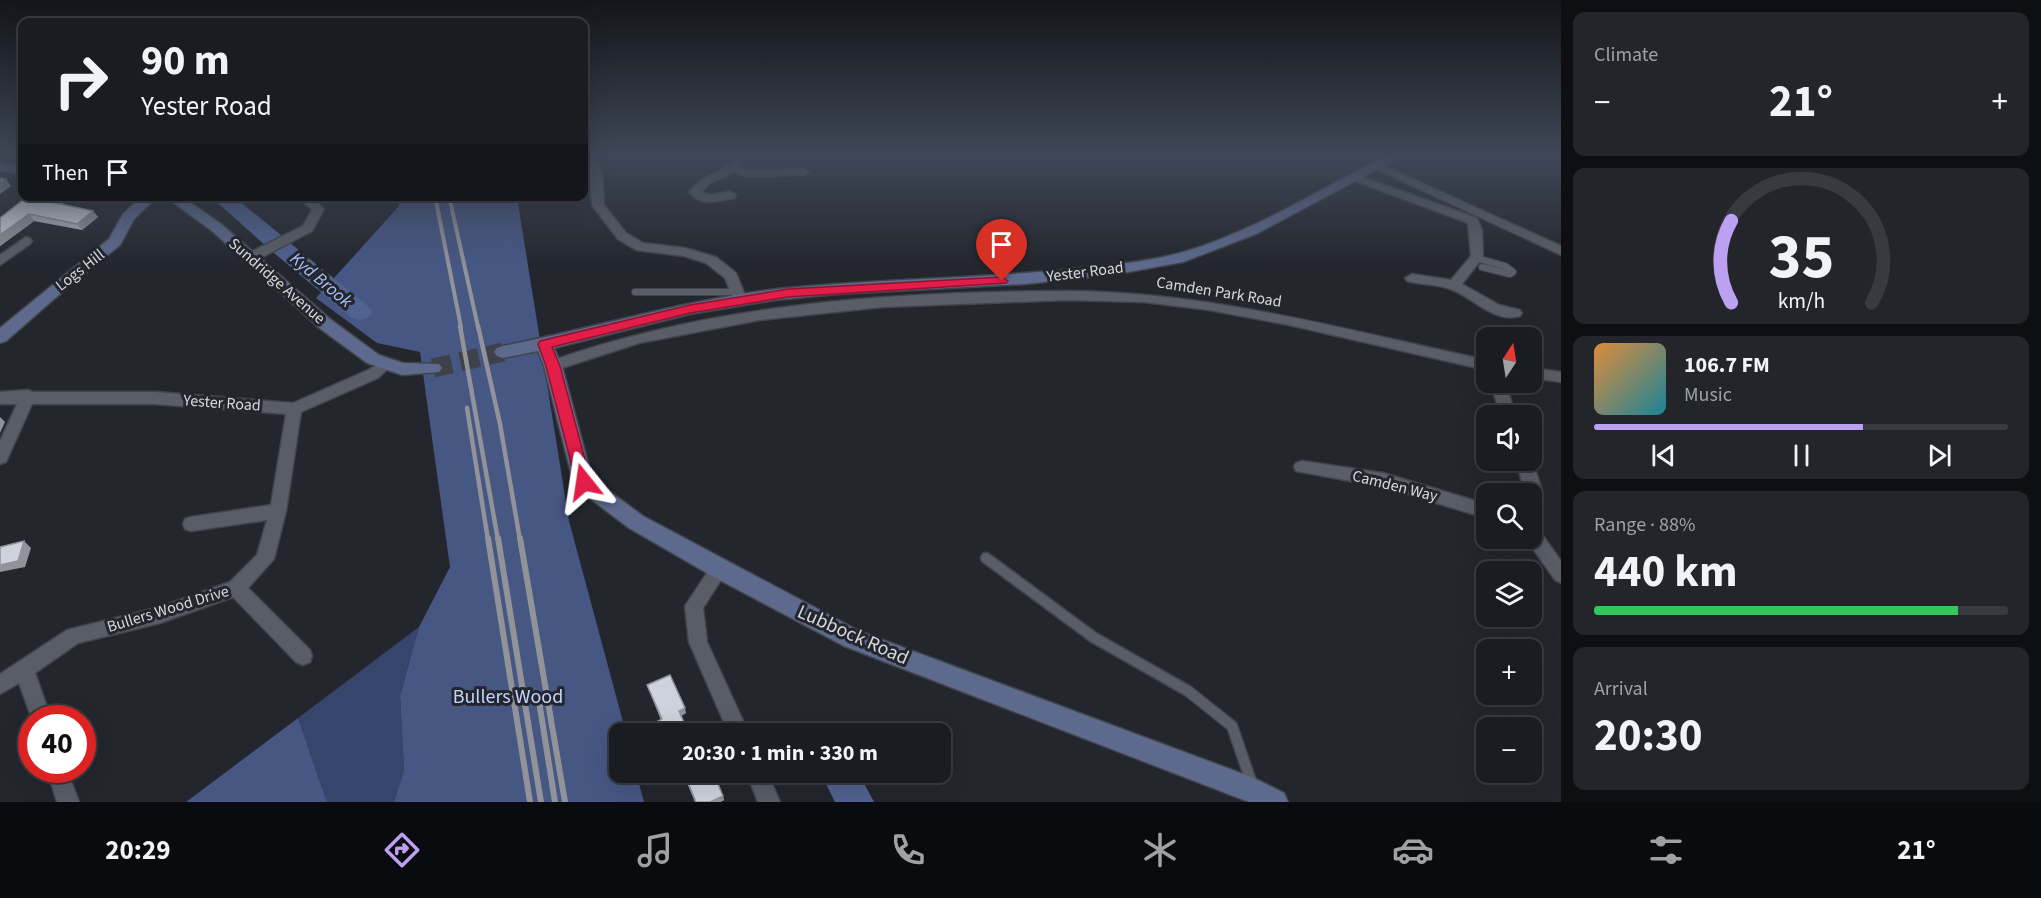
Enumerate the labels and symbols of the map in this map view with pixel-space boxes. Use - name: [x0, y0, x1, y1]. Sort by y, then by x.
- pin: [976, 219, 1027, 281]
- street label: Sundridge Avenue: [224, 233, 330, 329]
- street label: Logs Hill: [51, 244, 109, 296]
- water label: Kyd Brook: [284, 246, 358, 314]
- street label: Yester Road: [1044, 256, 1125, 288]
- street label: Camden Park Road: [1155, 271, 1283, 313]
- north arrow: [1476, 327, 1542, 393]
- street label: Yester Road: [182, 389, 261, 417]
- position arrow: [552, 450, 616, 514]
- street label: Camden Way: [1350, 465, 1440, 507]
- street label: Bullers Wood Drive: [104, 580, 232, 638]
- street label: Lubbock Road: [793, 598, 913, 672]
- park label: Bullers Wood: [453, 683, 563, 711]
- speed limit sign: 40: [18, 705, 96, 783]

